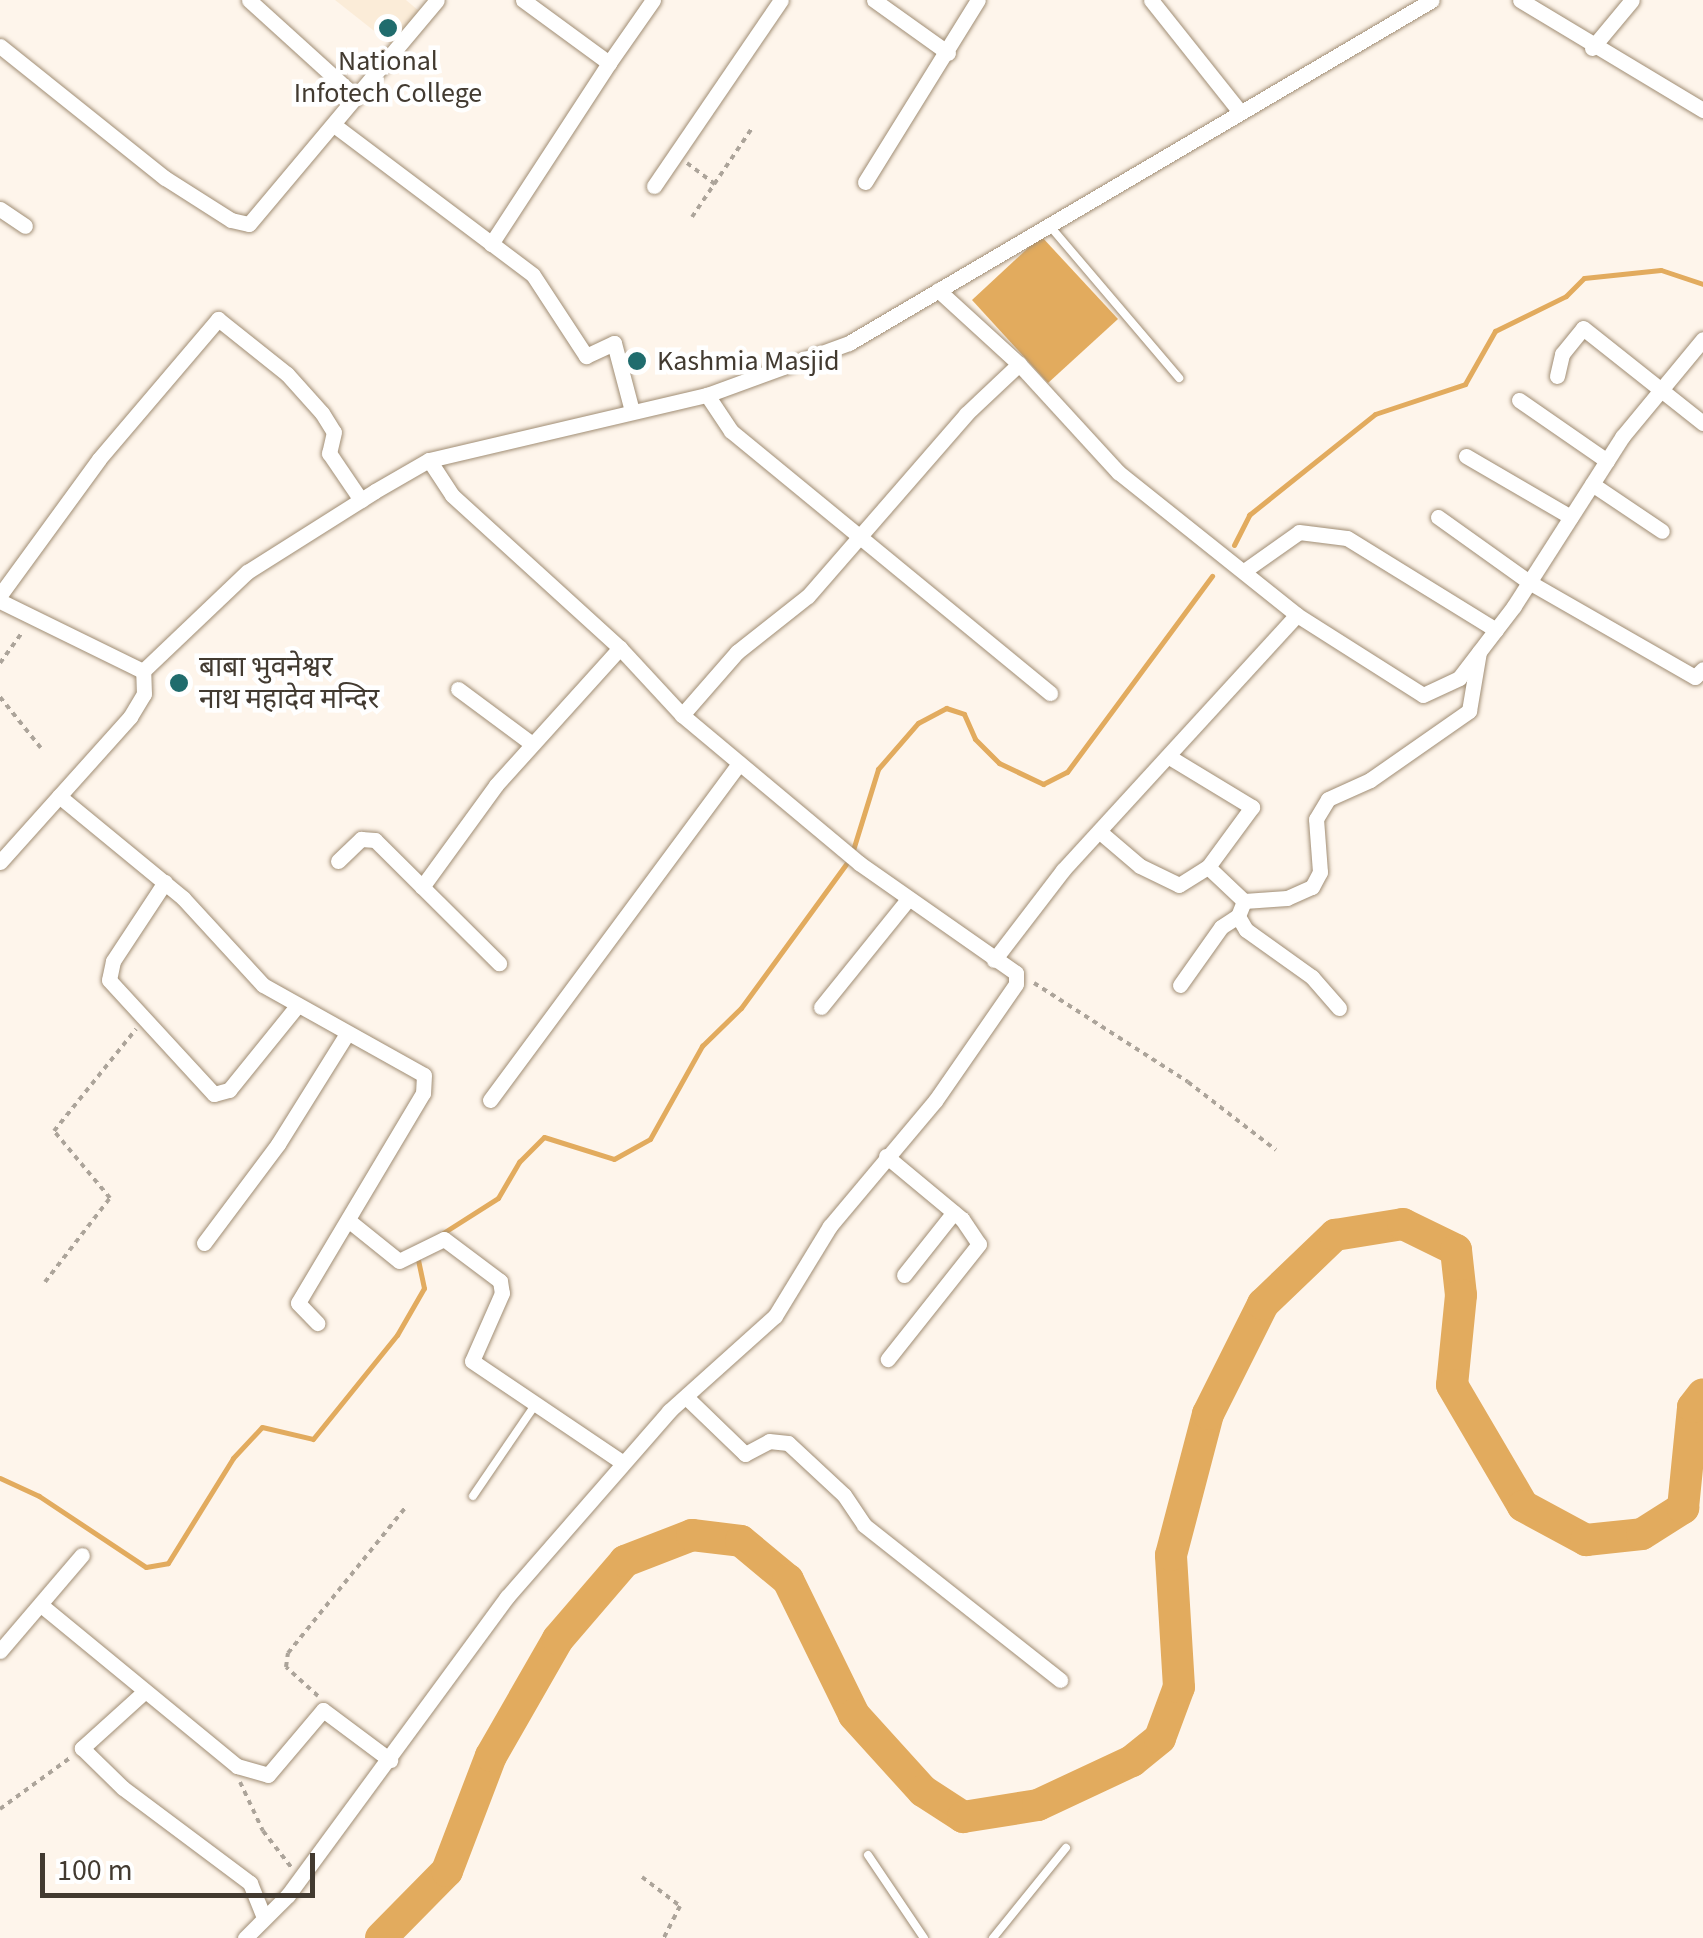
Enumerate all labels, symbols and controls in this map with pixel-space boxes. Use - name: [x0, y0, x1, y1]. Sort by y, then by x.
- marker: National Infotech College: [377, 17, 399, 39]
- place label: National Infotech College: [294, 44, 482, 110]
- place label: Kashmia Masjid: [657, 344, 840, 378]
- marker: Kashmia Masjid: [626, 350, 648, 372]
- place label: बाबा भुवनेश्वर नाथ महादेव मन्दिर: [199, 650, 379, 716]
- marker: बाबा भुवनेश्वर नाथ महादेव मन्दिर: [168, 672, 190, 694]
- scale bar: [45, 1833, 320, 1895]
- text: 100 m: [57, 1849, 133, 1892]

